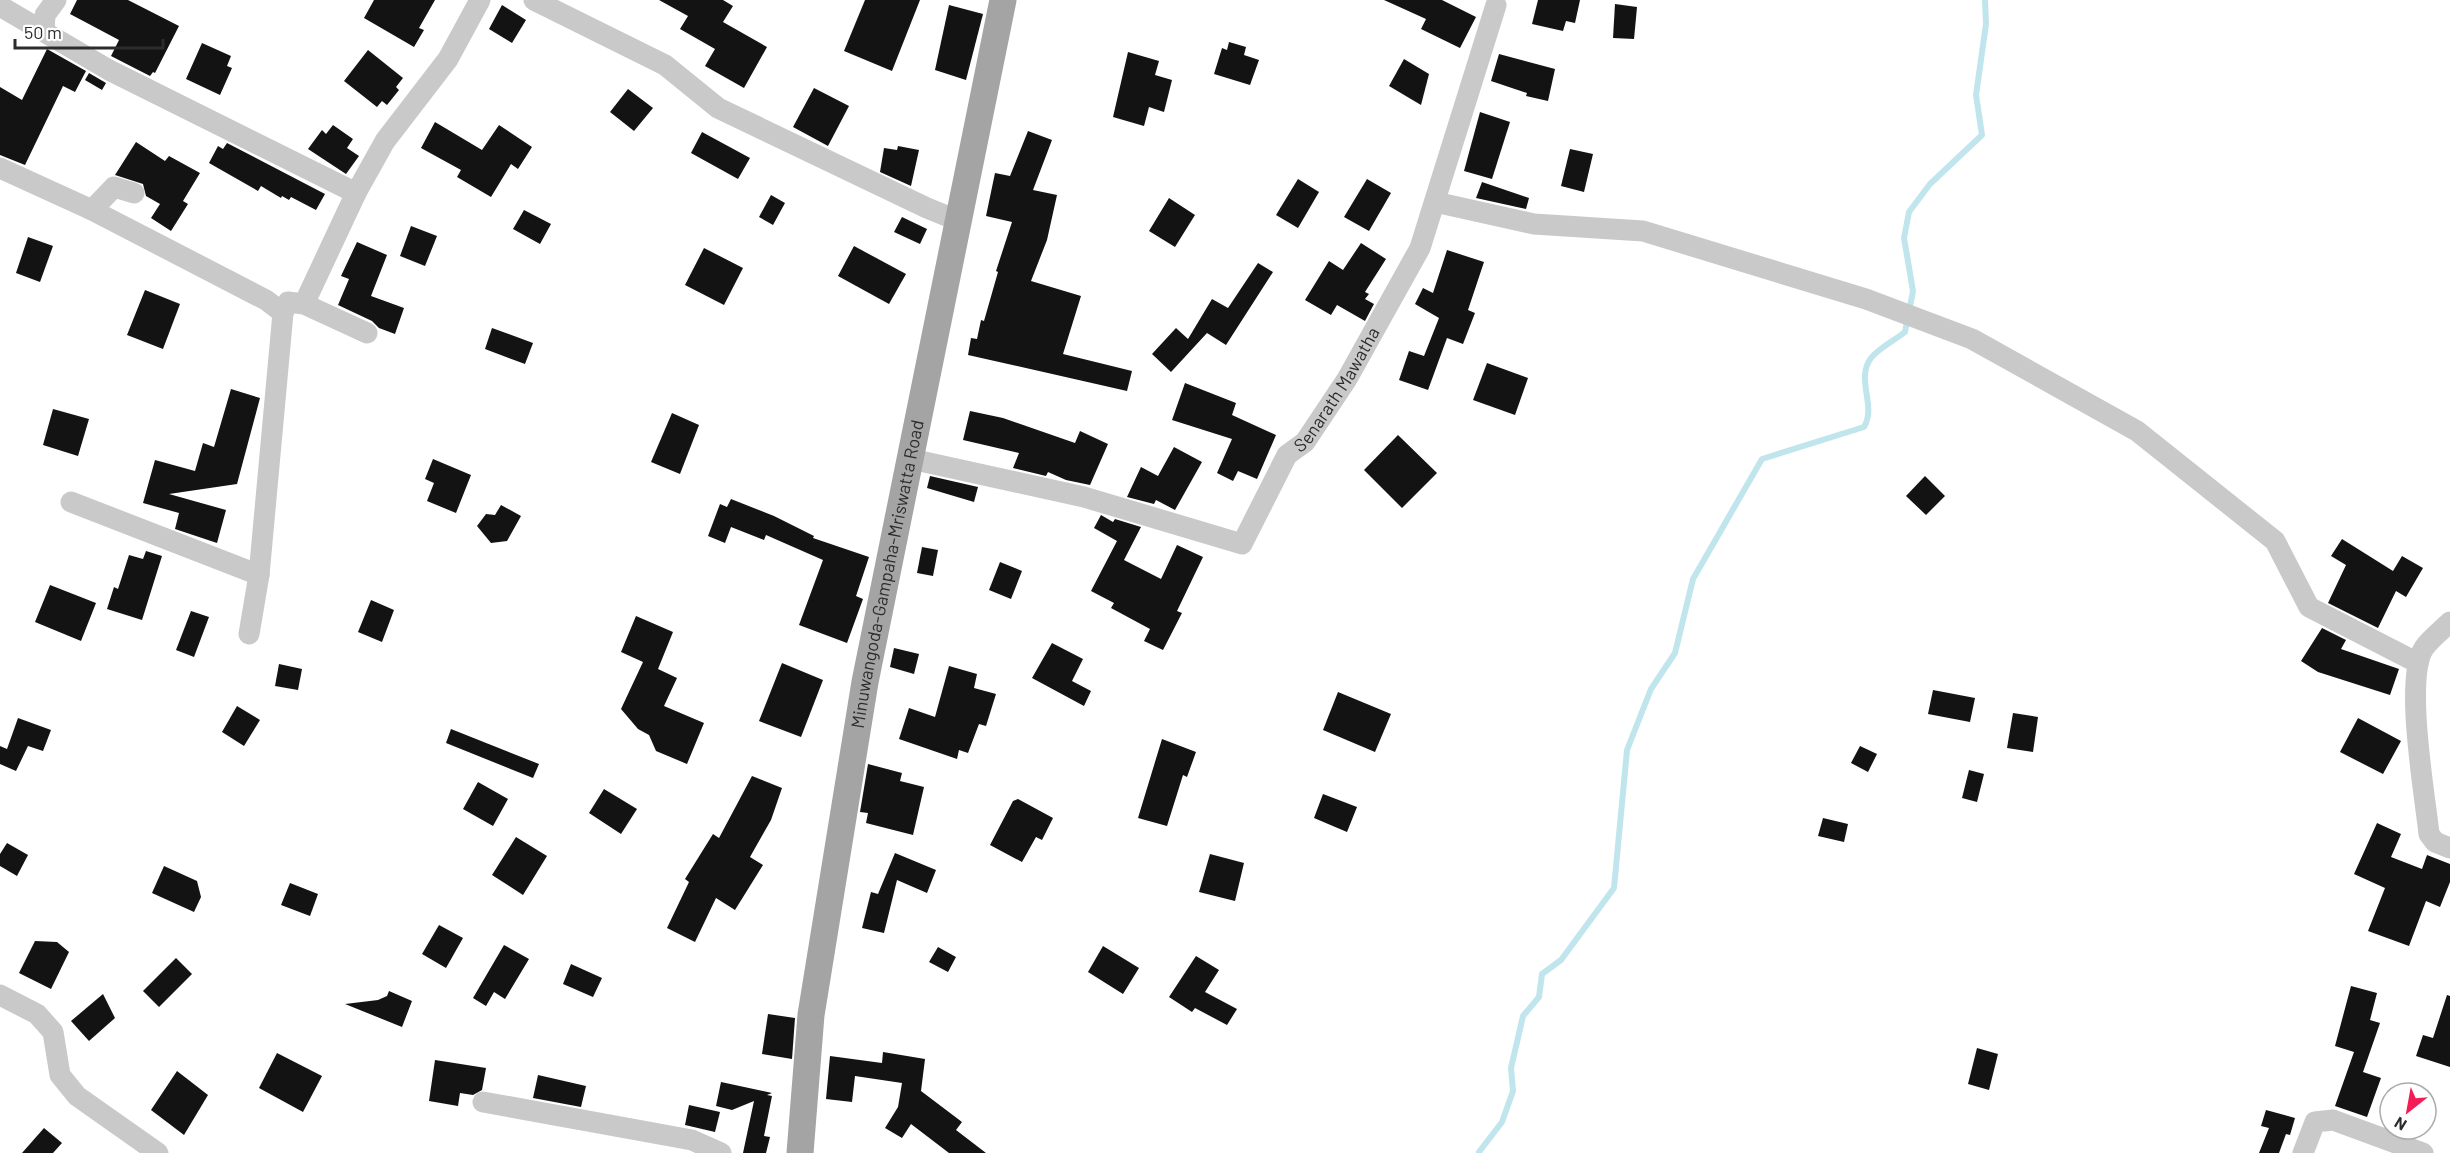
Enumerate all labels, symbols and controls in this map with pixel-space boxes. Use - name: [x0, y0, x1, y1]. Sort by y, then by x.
- scale bar: [15, 12, 164, 50]
- text: 50 m: [24, 21, 62, 43]
- street label: Senarath Mawatha: [1289, 323, 1384, 456]
- street label: Minuwangoda-Gampaha-Mriswatta Road: [846, 418, 928, 730]
- north arrow: [2378, 1081, 2438, 1141]
- text: N: [2391, 1113, 2409, 1135]

